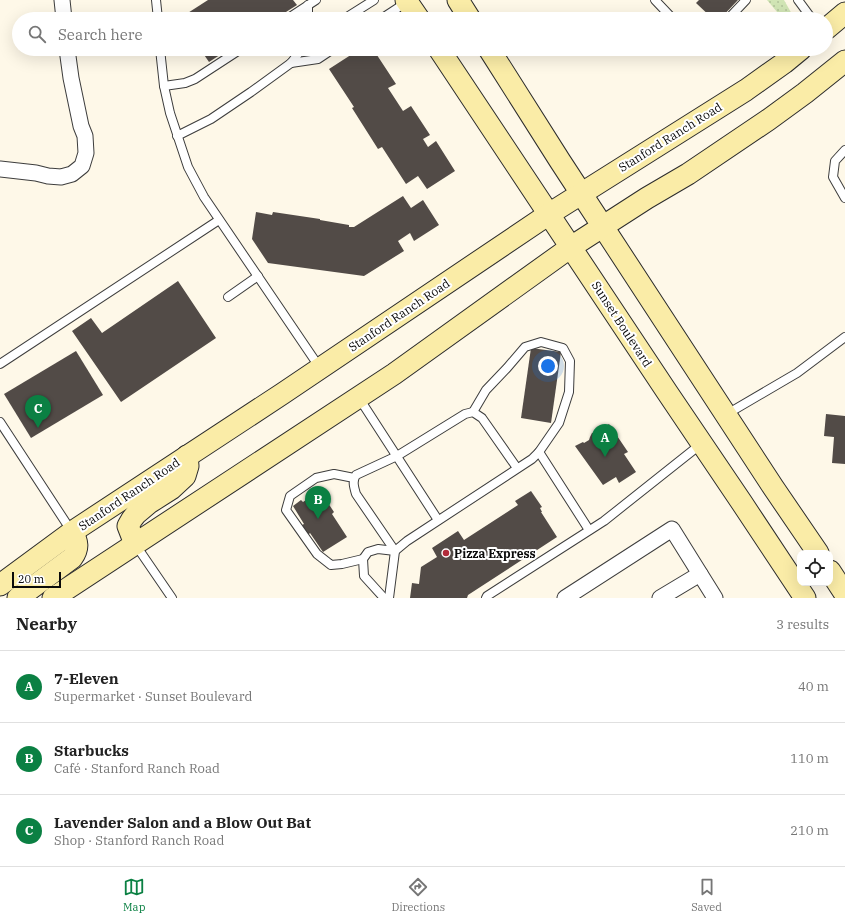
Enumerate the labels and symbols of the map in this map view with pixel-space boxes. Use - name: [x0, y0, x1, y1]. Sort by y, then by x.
- street label: Stanford Ranch Road: [616, 99, 724, 175]
- street label: Stanford Ranch Road: [345, 275, 453, 355]
- street label: Sunset Boulevard: [589, 278, 655, 370]
- your location: [538, 356, 558, 376]
- pin: C: [25, 395, 51, 428]
- pin: A: [592, 424, 618, 457]
- street label: Stanford Ranch Road: [75, 454, 183, 534]
- pin: B: [305, 486, 331, 519]
- place label: Pizza Express: [454, 546, 536, 561]
- marker: Pizza Express: [441, 548, 451, 558]
- scale bar: [12, 570, 61, 589]

